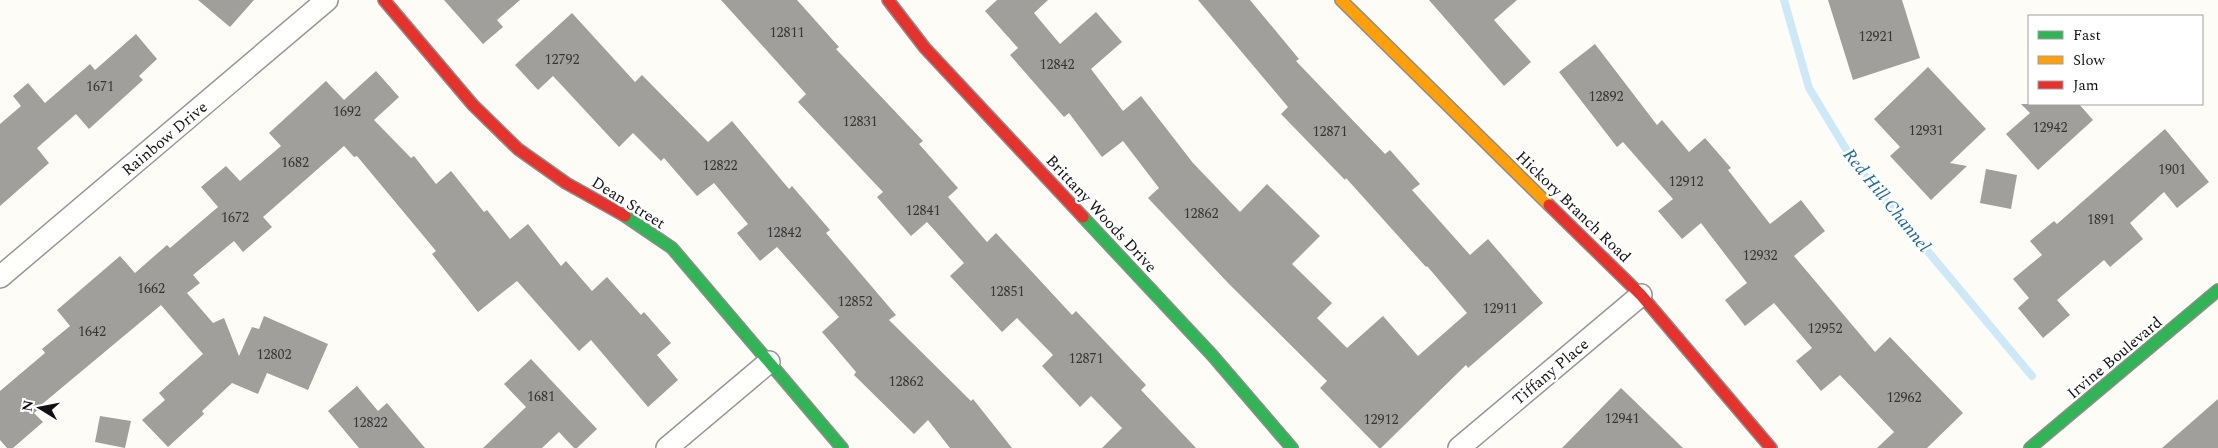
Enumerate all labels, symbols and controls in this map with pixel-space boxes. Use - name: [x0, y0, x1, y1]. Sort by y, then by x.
- legend: [2028, 15, 2203, 105]
- house number: 12811: [770, 22, 805, 43]
- text: Fast: [2073, 24, 2101, 47]
- house number: 12921: [1859, 26, 1894, 47]
- house number: 12792: [545, 49, 580, 70]
- text: Slow: [2073, 49, 2105, 72]
- house number: 12842: [1040, 54, 1075, 75]
- text: Jam: [2073, 74, 2099, 97]
- house number: 1671: [86, 76, 114, 97]
- house number: 12892: [1589, 86, 1624, 107]
- street label: Rainbow Drive: [116, 96, 213, 182]
- house number: 1692: [333, 101, 361, 122]
- house number: 12831: [843, 111, 878, 132]
- house number: 12942: [2033, 117, 2068, 138]
- house number: 12931: [1909, 120, 1944, 141]
- house number: 12871: [1313, 121, 1348, 142]
- water label: Red Hill Channel: [1836, 143, 1937, 258]
- street label: Hickory Branch Road: [1510, 145, 1636, 268]
- street label: Brittany Woods Drive: [1040, 149, 1162, 278]
- house number: 1682: [281, 152, 309, 173]
- house number: 12822: [703, 155, 738, 176]
- house number: 1901: [2158, 159, 2186, 180]
- street label: Dean Street: [587, 171, 670, 235]
- house number: 12912: [1669, 171, 1704, 192]
- house number: 12841: [906, 200, 941, 221]
- house number: 12862: [1184, 203, 1219, 224]
- house number: 1672: [221, 207, 249, 228]
- house number: 1891: [2087, 209, 2115, 230]
- house number: 12842: [767, 222, 802, 243]
- house number: 12932: [1743, 245, 1778, 266]
- house number: 1662: [137, 278, 165, 299]
- house number: 12851: [990, 281, 1025, 302]
- house number: 12852: [838, 291, 873, 312]
- house number: 12911: [1483, 298, 1518, 319]
- street label: Irvine Boulevard: [2062, 311, 2168, 405]
- house number: 12952: [1808, 318, 1843, 339]
- house number: 1642: [78, 321, 106, 342]
- street label: Tiffany Place: [1507, 333, 1594, 411]
- house number: 12802: [257, 344, 292, 365]
- house number: 12871: [1069, 348, 1104, 369]
- house number: 12862: [889, 371, 924, 392]
- north arrow: [15, 383, 65, 433]
- house number: 1681: [527, 386, 555, 407]
- house number: 12962: [1887, 387, 1922, 408]
- text: N: [16, 398, 39, 413]
- house number: 12941: [1605, 408, 1640, 429]
- house number: 12912: [1364, 409, 1399, 430]
- house number: 12822: [353, 412, 388, 433]

